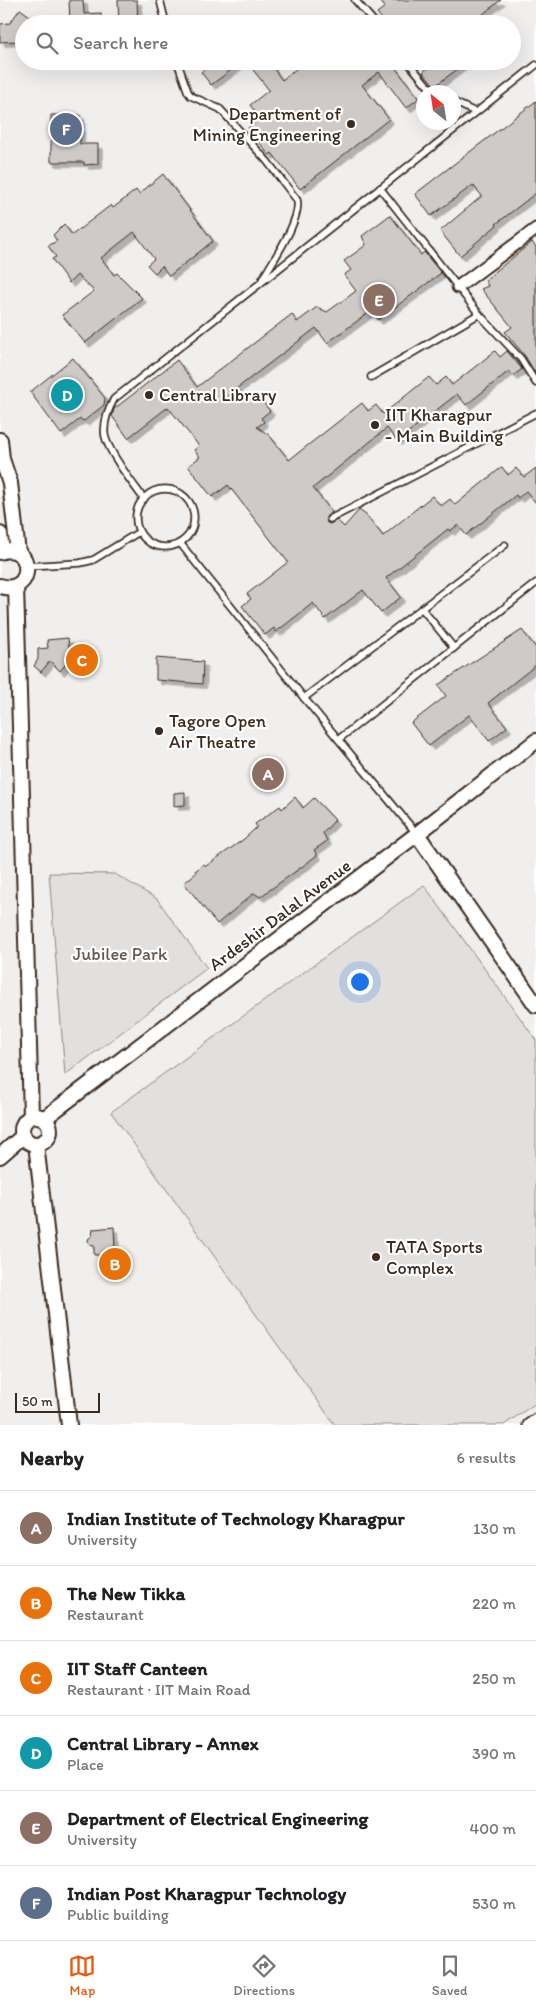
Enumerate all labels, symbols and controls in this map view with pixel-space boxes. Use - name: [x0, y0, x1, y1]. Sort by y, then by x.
- search box: [15, 15, 521, 70]
- icon: search: [33, 29, 61, 57]
- text: Search here: [73, 31, 168, 54]
- north arrow: [416, 85, 461, 130]
- place label: Department of Mining Engineering: [193, 103, 342, 146]
- pin: F: [50, 110, 82, 148]
- marker: Department of Mining Engineering: [345, 118, 357, 130]
- pin: E: [363, 281, 395, 319]
- pin: D: [51, 376, 83, 414]
- place label: Central Library: [159, 384, 277, 406]
- marker: Central Library: [143, 389, 155, 401]
- place label: IIT Kharagpur - Main Building: [385, 404, 504, 447]
- marker: IIT Kharagpur - Main Building: [369, 419, 381, 431]
- pin: C: [66, 641, 98, 679]
- place label: Tagore Open Air Theatre: [169, 710, 266, 753]
- marker: Tagore Open Air Theatre: [153, 725, 165, 737]
- pin: A: [252, 755, 284, 793]
- street label: Ardeshir Dalal Avenue: [205, 854, 355, 976]
- park label: Jubilee Park: [73, 943, 168, 965]
- your location: [347, 969, 373, 995]
- place label: TATA Sports Complex: [386, 1236, 483, 1279]
- pin: B: [99, 1245, 131, 1283]
- marker: TATA Sports Complex: [370, 1251, 382, 1263]
- scale bar: [15, 1390, 100, 1413]
- text: 50 m: [22, 1393, 53, 1410]
- text: Nearby: [20, 1445, 84, 1470]
- text: 6 results: [456, 1448, 516, 1467]
- text: Indian Institute of Technology Kharagpur: [67, 1507, 405, 1530]
- text: A: [31, 1519, 41, 1538]
- text: 130 m: [473, 1519, 516, 1538]
- text: University: [67, 1530, 137, 1549]
- text: The New Tikka: [67, 1582, 185, 1605]
- text: B: [31, 1594, 41, 1613]
- text: 220 m: [472, 1594, 516, 1613]
- text: Restaurant: [67, 1605, 144, 1624]
- text: IIT Staff Canteen: [67, 1657, 208, 1680]
- text: C: [31, 1669, 41, 1688]
- text: 250 m: [472, 1669, 516, 1688]
- text: Restaurant · IIT Main Road: [67, 1680, 250, 1699]
- text: Central Library - Annex: [67, 1732, 259, 1755]
- text: D: [31, 1744, 41, 1763]
- text: 390 m: [472, 1744, 516, 1763]
- text: Place: [67, 1755, 104, 1774]
- text: Department of Electrical Engineering: [67, 1807, 368, 1830]
- text: E: [32, 1819, 40, 1838]
- text: 400 m: [470, 1819, 516, 1838]
- text: University: [67, 1830, 137, 1849]
- text: Indian Post Kharagpur Technology: [67, 1882, 346, 1905]
- text: F: [32, 1894, 40, 1913]
- text: 530 m: [472, 1894, 516, 1913]
- text: Public building: [67, 1905, 169, 1924]
- tab: Map: [68, 1952, 96, 1999]
- tab: Directions: [233, 1952, 295, 1999]
- tab: Saved: [432, 1952, 468, 1999]

